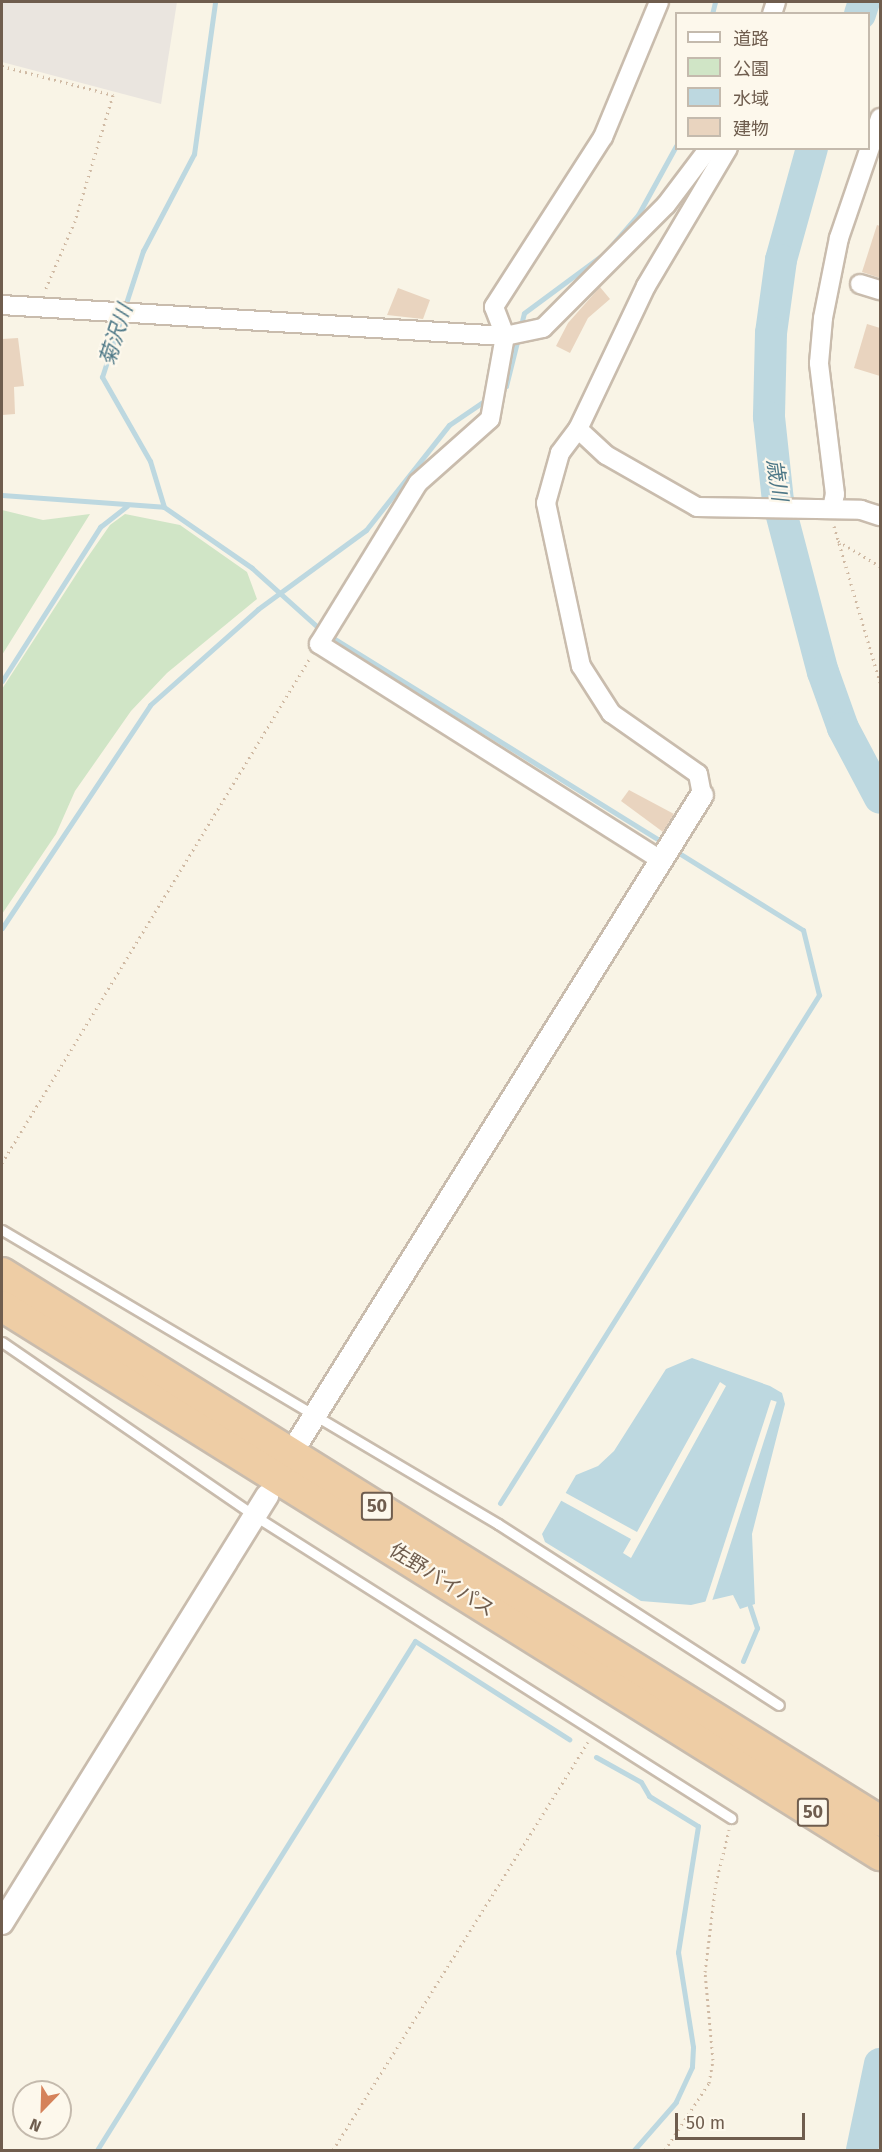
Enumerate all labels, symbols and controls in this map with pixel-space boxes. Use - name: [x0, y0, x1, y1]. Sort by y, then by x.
- legend: [675, 12, 870, 150]
- text: 道路: [733, 28, 769, 50]
- text: 公園: [733, 58, 769, 80]
- text: 水域: [733, 88, 769, 110]
- text: 建物: [733, 118, 769, 140]
- water label: 菊沢川: [94, 301, 138, 369]
- water label: 歳川: [762, 457, 792, 503]
- road number: 50: [360, 1491, 394, 1521]
- street label: 佐野バイパス: [385, 1538, 499, 1622]
- road number: 50: [796, 1797, 830, 1827]
- north arrow: [12, 2080, 72, 2140]
- scale bar: [678, 2101, 808, 2139]
- text: 50 m: [686, 2112, 725, 2134]
- text: N: [27, 2114, 44, 2136]

